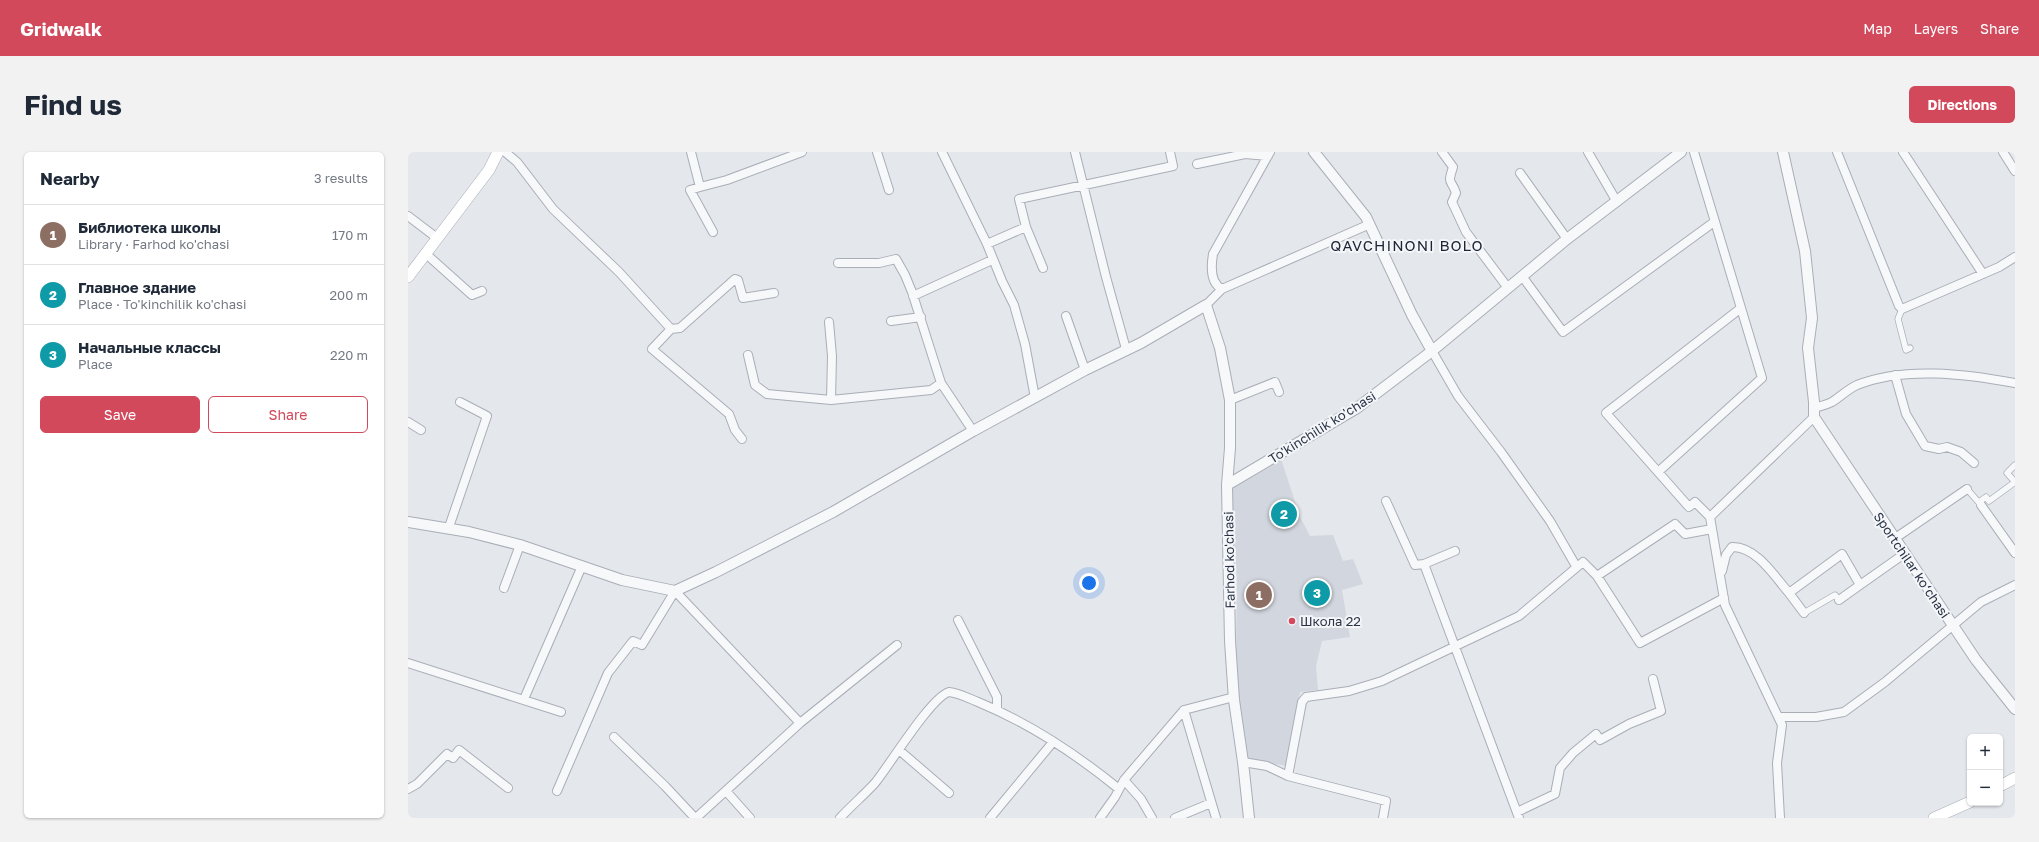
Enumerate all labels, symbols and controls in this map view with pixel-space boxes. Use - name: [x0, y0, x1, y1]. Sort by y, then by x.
- text: Gridwalk: [20, 17, 102, 40]
- text: Map: [1863, 20, 1892, 37]
- text: Layers: [1914, 20, 1958, 37]
- text: Share: [1980, 20, 2019, 37]
- button: Directions: [1909, 86, 2015, 123]
- text: Find us: [24, 88, 122, 121]
- text: Nearby: [40, 168, 100, 189]
- text: 3 results: [314, 170, 368, 186]
- text: Библиотека школы: [78, 218, 221, 236]
- text: 1: [50, 227, 56, 243]
- text: 170 m: [332, 227, 368, 243]
- text: Library · Farhod ko'chasi: [78, 236, 230, 252]
- district label: QAVCHINONI BOLO: [1330, 236, 1484, 254]
- text: Главное здание: [78, 278, 196, 296]
- text: 2: [49, 287, 57, 303]
- text: 200 m: [330, 287, 368, 303]
- text: Place · To'kinchilik ko'chasi: [78, 296, 246, 312]
- text: Начальные классы: [78, 338, 221, 356]
- text: 3: [49, 347, 57, 363]
- text: 220 m: [330, 347, 368, 363]
- text: Place: [78, 356, 113, 372]
- street label: To'kinchilik ko'chasi: [1265, 388, 1379, 466]
- button: Save: [40, 396, 200, 433]
- button: Share: [208, 396, 368, 433]
- pin: 2: [1271, 499, 1297, 529]
- street label: Sportchilar ko‘chasi: [1871, 509, 1953, 621]
- street label: Farhod ko'chasi: [1220, 511, 1238, 609]
- your location: [1079, 573, 1099, 593]
- pin: 3: [1304, 578, 1330, 608]
- pin: 1: [1246, 580, 1272, 610]
- place label: Школа 22: [1300, 613, 1361, 629]
- marker: Школа 22: [1287, 616, 1297, 626]
- map controls: [1967, 734, 2003, 806]
- button: +: [1967, 734, 2003, 770]
- button: −: [1967, 770, 2003, 806]

